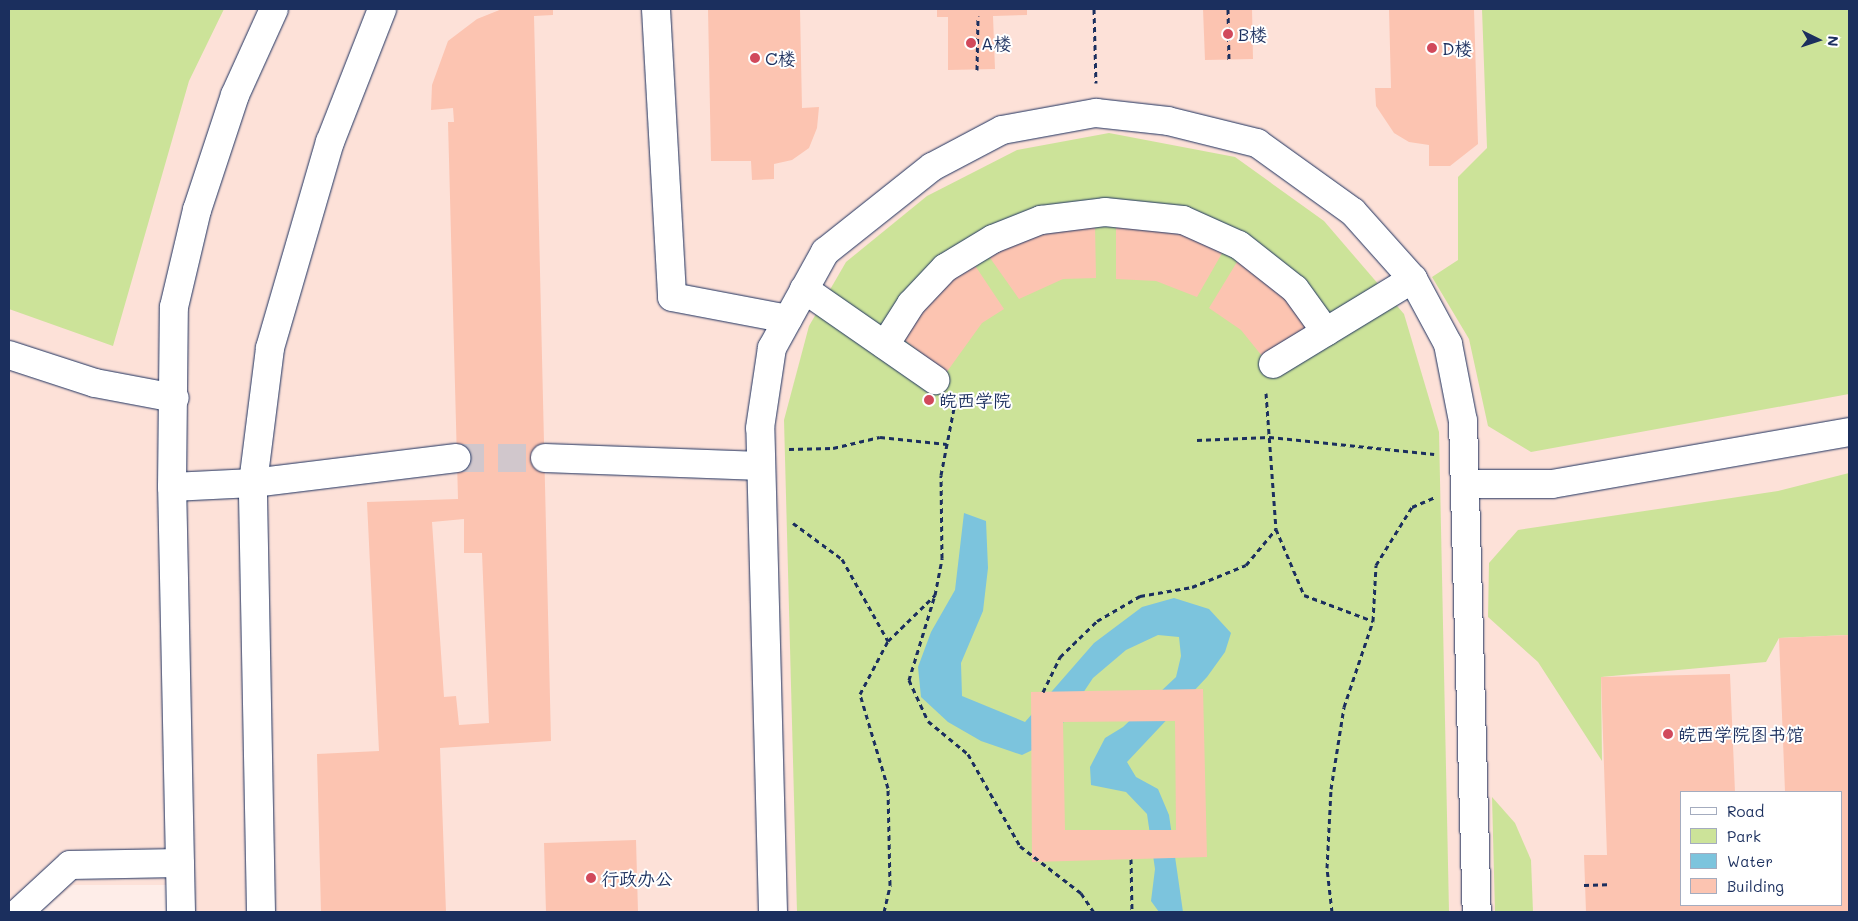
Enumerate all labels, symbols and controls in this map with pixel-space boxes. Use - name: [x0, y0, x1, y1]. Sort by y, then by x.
- north arrow: [1793, 15, 1843, 65]
- place label: B楼: [1238, 23, 1267, 45]
- marker: B楼: [1222, 28, 1234, 40]
- place label: A楼: [981, 32, 1011, 54]
- text: N: [1824, 35, 1843, 47]
- marker: A楼: [965, 37, 977, 49]
- place label: D楼: [1442, 37, 1472, 59]
- marker: D楼: [1426, 42, 1438, 54]
- place label: C楼: [765, 47, 796, 69]
- marker: C楼: [749, 52, 761, 64]
- place label: 皖西学院: [939, 389, 1011, 411]
- marker: 皖西学院: [923, 394, 935, 406]
- place label: 皖西学院图书馆: [1678, 723, 1804, 745]
- marker: 皖西学院图书馆: [1662, 728, 1674, 740]
- legend: [1680, 791, 1843, 906]
- text: Road: [1727, 801, 1764, 821]
- text: Park: [1727, 826, 1761, 846]
- text: Water: [1727, 851, 1773, 871]
- place label: 行政办公: [601, 867, 673, 889]
- marker: 行政办公: [585, 872, 597, 884]
- text: Building: [1727, 876, 1784, 896]

